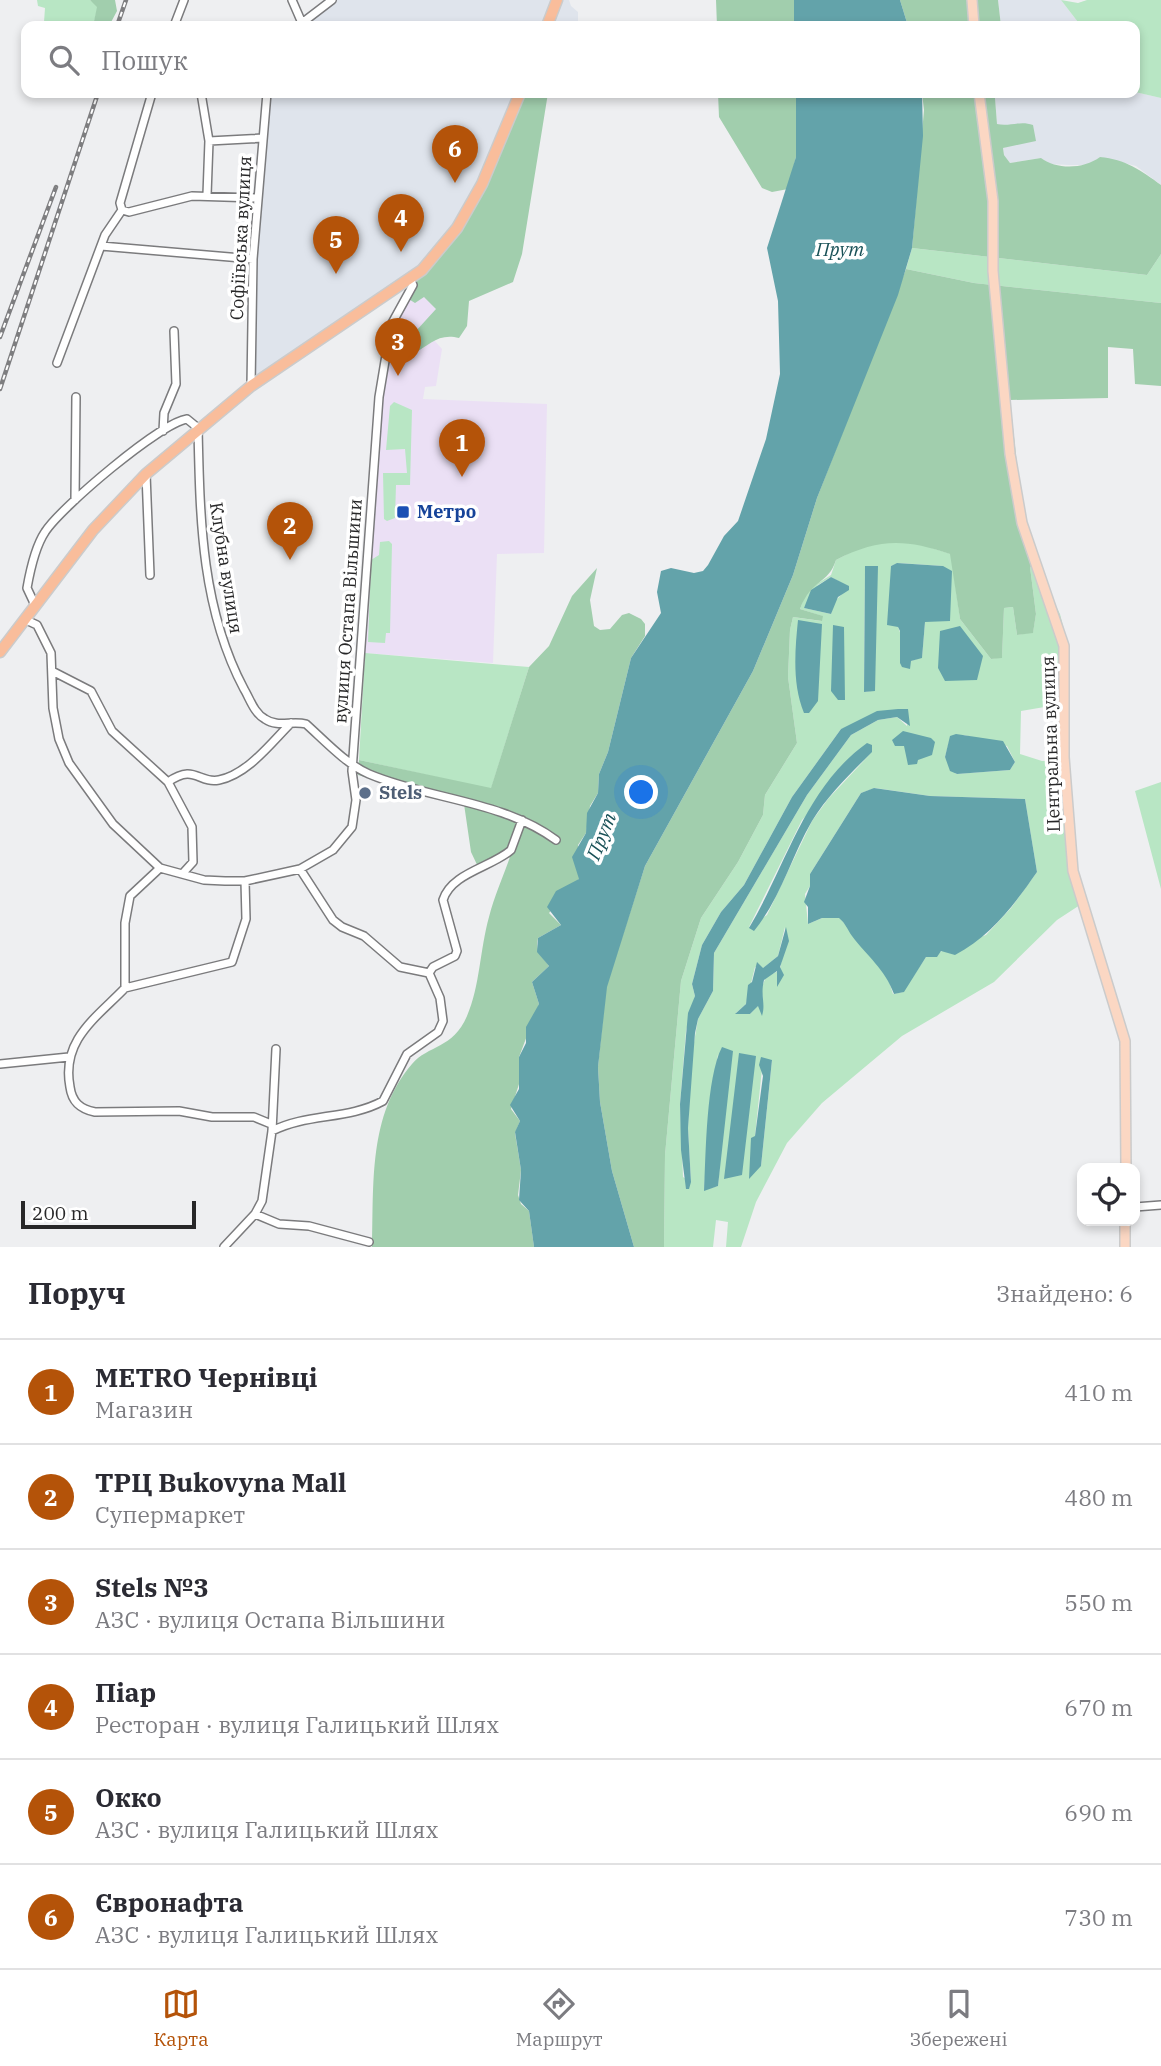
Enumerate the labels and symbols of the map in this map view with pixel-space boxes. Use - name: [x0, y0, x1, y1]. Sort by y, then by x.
- pin: 6: [432, 125, 478, 183]
- street label: Софіївська вулиця: [225, 155, 256, 321]
- pin: 4: [378, 194, 424, 252]
- pin: 5: [313, 216, 359, 274]
- water label: Прут: [815, 237, 864, 261]
- pin: 3: [375, 318, 421, 376]
- pin: 1: [439, 419, 485, 477]
- street label: вулиця Остапа Вільшини: [328, 498, 367, 724]
- place label: Метро: [417, 500, 476, 523]
- street label: Клубна вулиця: [205, 501, 248, 635]
- pin: 2: [267, 502, 313, 560]
- marker: Метро: [395, 504, 411, 520]
- street label: Центральна вулиця: [1036, 655, 1065, 833]
- your location: [624, 775, 658, 809]
- place label: Stels: [379, 781, 422, 804]
- marker: Stels: [357, 785, 373, 801]
- water label: Прут: [580, 809, 621, 864]
- scale bar: [21, 1198, 196, 1230]

